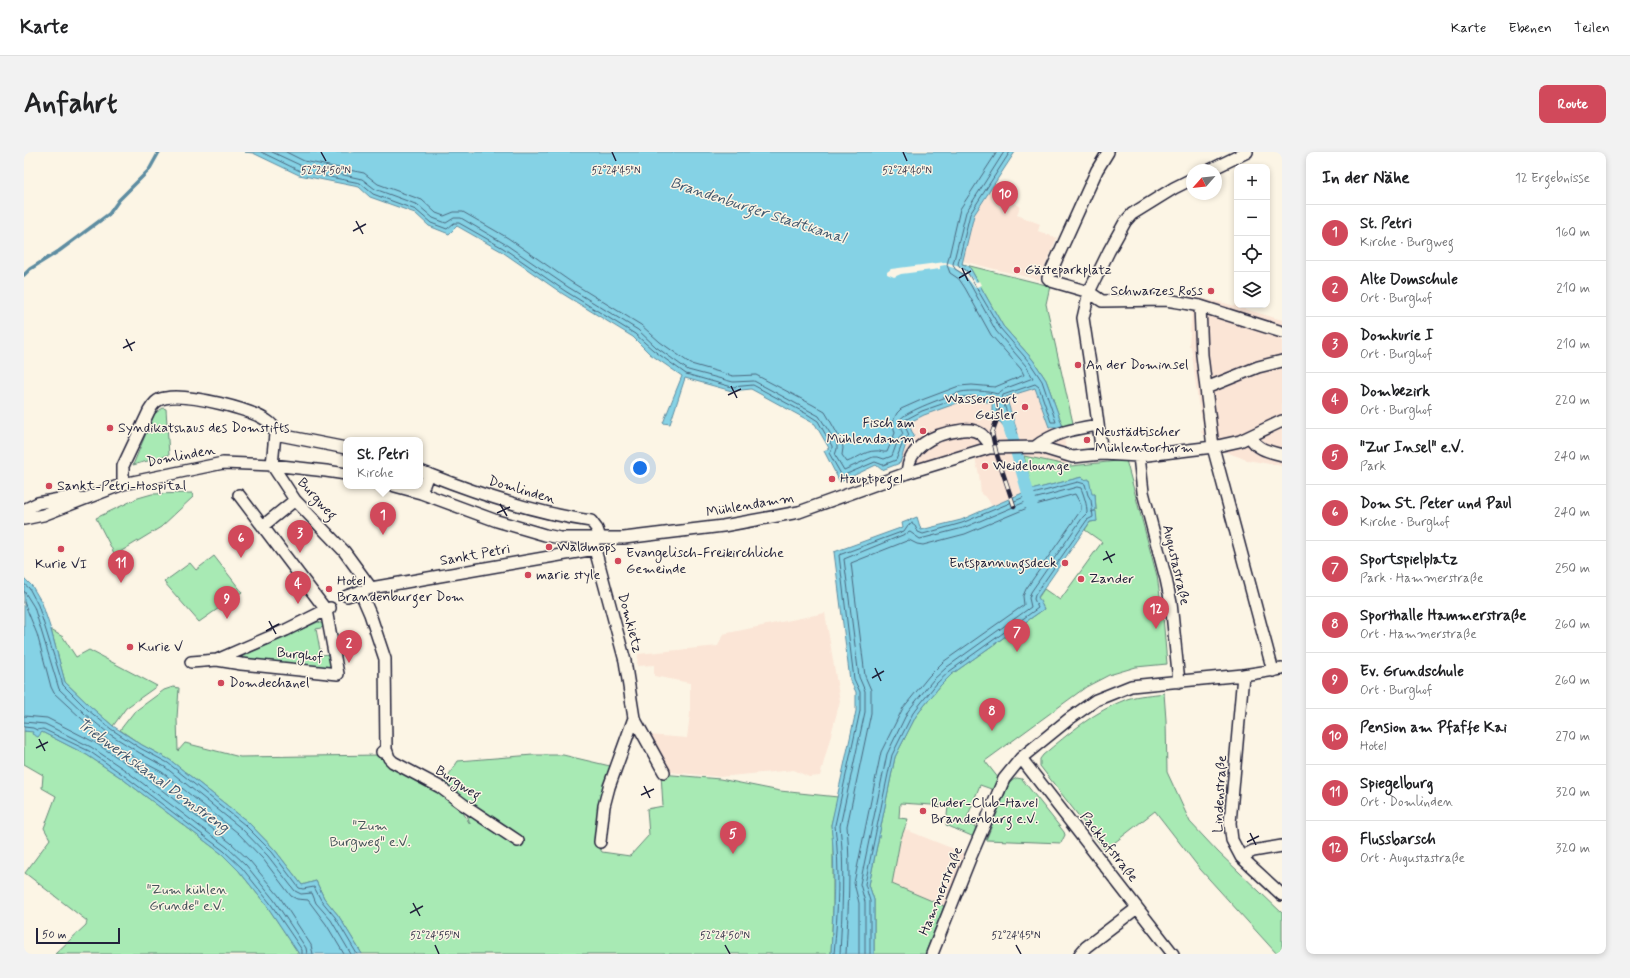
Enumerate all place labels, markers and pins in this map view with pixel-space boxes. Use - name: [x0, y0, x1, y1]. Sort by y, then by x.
- pin: 10: [992, 181, 1018, 214]
- place label: Gästeparkplatz: [1025, 261, 1112, 279]
- marker: Gästeparkplatz: [1012, 265, 1022, 275]
- place label: Schwarzes Ross: [1111, 282, 1203, 300]
- marker: Schwarzes Ross: [1206, 286, 1216, 296]
- place label: An der Dominsel: [1086, 356, 1188, 374]
- marker: An der Dominsel: [1073, 360, 1083, 370]
- place label: Wassersport Geisler: [945, 390, 1017, 424]
- marker: Wassersport Geisler: [1020, 402, 1030, 412]
- place label: Fisch am Mühlendamm: [826, 414, 915, 448]
- place label: Syndikatshaus des Domstifts: [118, 419, 290, 437]
- marker: Syndikatshaus des Domstifts: [105, 423, 115, 433]
- place label: Neustädtischer Mühlentorturm: [1095, 423, 1194, 457]
- marker: Fisch am Mühlendamm: [918, 426, 928, 436]
- marker: Neustädtischer Mühlentorturm: [1082, 435, 1092, 445]
- place label: Weidelounge: [993, 457, 1070, 475]
- marker: Weidelounge: [980, 461, 990, 471]
- place label: Hauptpegel: [840, 470, 903, 490]
- marker: Hauptpegel: [827, 474, 837, 484]
- place label: Sankt-Petri-Hospital: [57, 477, 186, 495]
- marker: Sankt-Petri-Hospital: [44, 481, 54, 491]
- pin: 1: [370, 502, 396, 535]
- pin: 3: [287, 520, 313, 553]
- pin: 6: [228, 525, 254, 558]
- place label: Waldmops: [557, 538, 617, 556]
- marker: Waldmops: [544, 542, 554, 552]
- marker: Kurie VI: [56, 544, 66, 554]
- place label: Evangelisch-Freikirchliche Gemeinde: [626, 544, 784, 578]
- pin: 11: [108, 550, 134, 583]
- place label: Entspannungsdeck: [949, 554, 1057, 574]
- place label: Kurie VI: [35, 555, 87, 573]
- marker: Evangelisch-Freikirchliche Gemeinde: [613, 556, 623, 566]
- marker: Entspannungsdeck: [1060, 558, 1070, 568]
- place label: marie style: [536, 566, 600, 584]
- marker: marie style: [523, 570, 533, 580]
- place label: Zander: [1089, 570, 1134, 588]
- pin: 4: [285, 571, 311, 604]
- place label: Hotel Brandenburger Dom: [337, 572, 464, 608]
- marker: Zander: [1076, 574, 1086, 584]
- marker: Hotel Brandenburger Dom: [324, 584, 334, 594]
- pin: 9: [214, 586, 240, 619]
- pin: 12: [1143, 596, 1169, 629]
- pin: 7: [1004, 619, 1030, 652]
- pin: 2: [336, 630, 362, 663]
- place label: Kurie V: [138, 638, 183, 656]
- marker: Kurie V: [125, 642, 135, 652]
- place label: Domdechanel: [229, 674, 309, 692]
- marker: Domdechanel: [216, 678, 226, 688]
- pin: 8: [979, 698, 1005, 731]
- place label: Ruder-Club-Havel Brandenburg e.V.: [931, 794, 1038, 830]
- marker: Ruder-Club-Havel Brandenburg e.V.: [918, 806, 928, 816]
- pin: 5: [720, 821, 746, 854]

